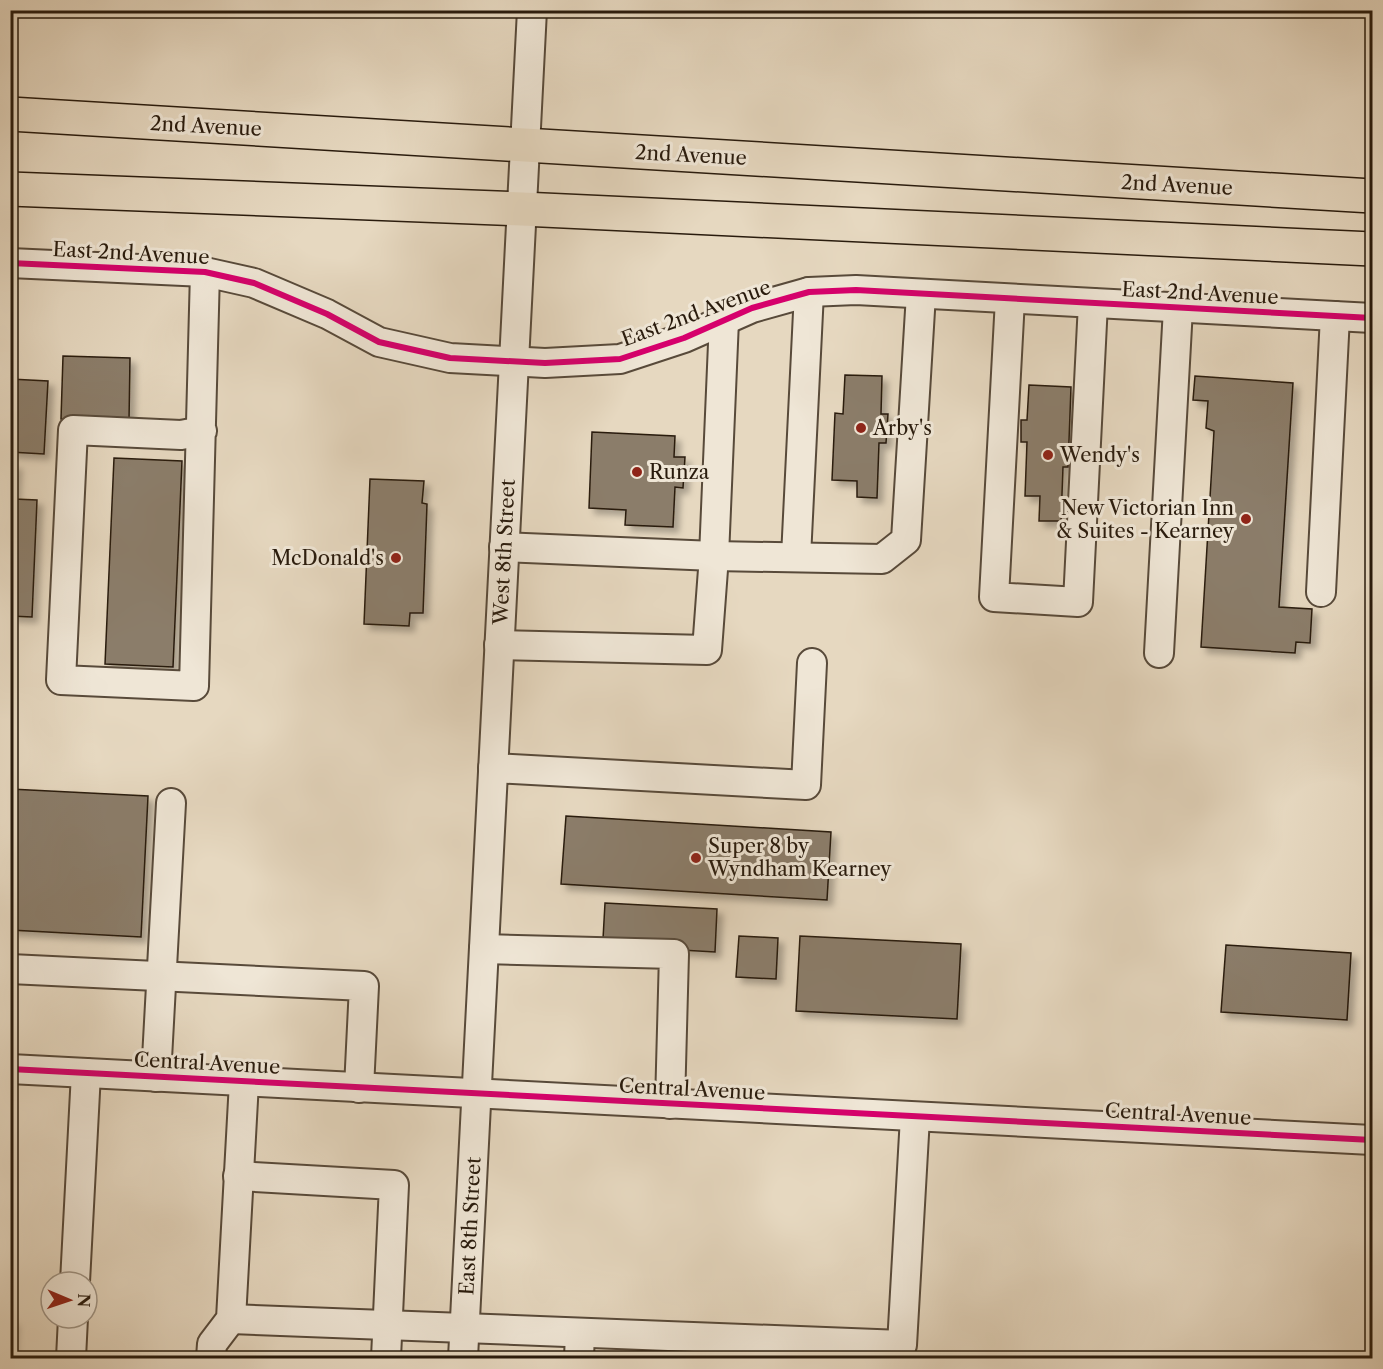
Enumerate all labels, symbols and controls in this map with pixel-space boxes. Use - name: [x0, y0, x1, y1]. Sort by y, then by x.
- street label: 2nd Avenue: [150, 111, 262, 141]
- street label: 2nd Avenue: [635, 140, 747, 170]
- street label: 2nd Avenue: [1121, 170, 1233, 200]
- street label: East 2nd Avenue: [52, 237, 210, 269]
- street label: East 2nd Avenue: [618, 275, 774, 351]
- street label: East 2nd Avenue: [1121, 277, 1279, 309]
- place label: Arby's: [872, 416, 932, 440]
- marker: Arby's: [854, 421, 868, 435]
- place label: Wendy's: [1059, 443, 1140, 467]
- marker: Wendy's: [1041, 448, 1055, 462]
- place label: Runza: [649, 460, 710, 484]
- marker: Runza: [630, 465, 644, 479]
- street label: West 8th Street: [488, 479, 520, 626]
- place label: New Victorian Inn & Suites - Kearney: [1056, 496, 1235, 543]
- marker: New Victorian Inn & Suites - Kearney: [1239, 512, 1253, 526]
- place label: McDonald's: [271, 546, 384, 570]
- marker: McDonald's: [389, 551, 403, 565]
- place label: Super 8 by Wyndham Kearney: [707, 834, 892, 881]
- marker: Super 8 by Wyndham Kearney: [689, 851, 703, 865]
- street label: Central Avenue: [133, 1047, 281, 1079]
- street label: Central Avenue: [618, 1073, 766, 1105]
- street label: Central Avenue: [1104, 1098, 1252, 1130]
- street label: East 8th Street: [454, 1156, 486, 1296]
- north arrow: [39, 1270, 99, 1330]
- text: N: [74, 1293, 94, 1308]

